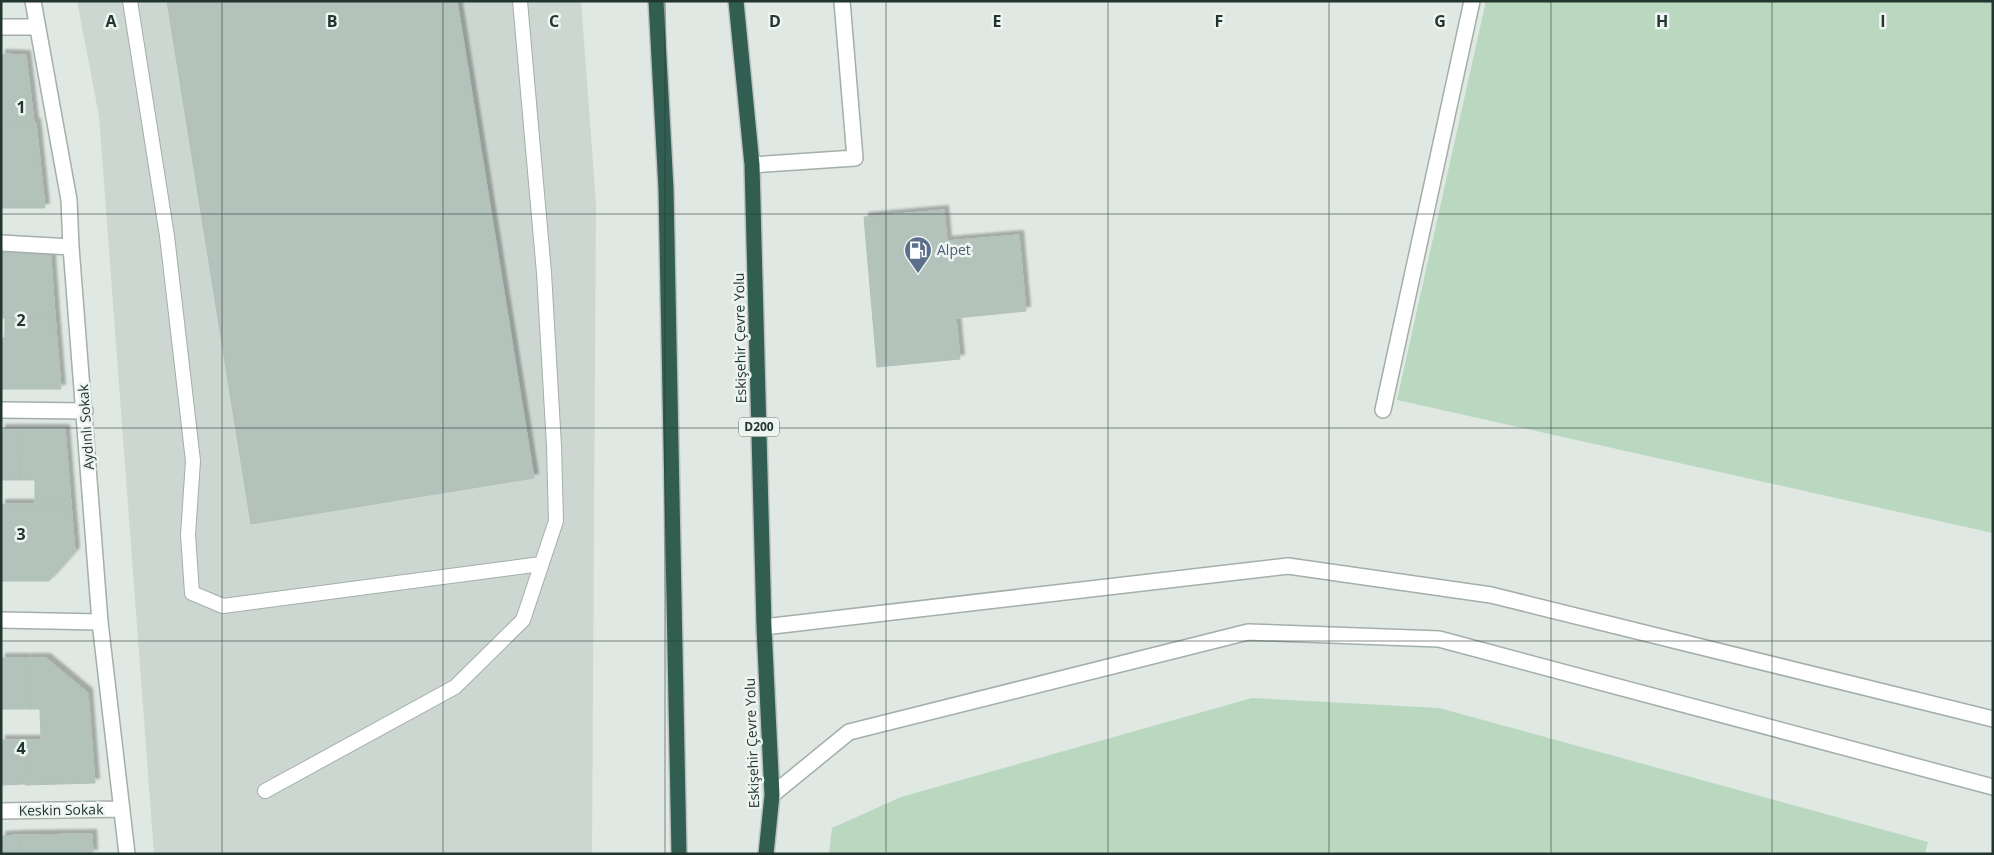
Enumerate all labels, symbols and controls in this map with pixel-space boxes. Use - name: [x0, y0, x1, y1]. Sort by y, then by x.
- text: A: [105, 10, 117, 32]
- text: B: [327, 10, 337, 32]
- text: C: [549, 10, 559, 32]
- text: D: [769, 10, 781, 32]
- text: E: [993, 10, 1002, 32]
- text: F: [1215, 10, 1223, 32]
- text: G: [1434, 10, 1446, 32]
- text: H: [1656, 10, 1668, 32]
- text: I: [1880, 10, 1886, 32]
- text: 1: [16, 96, 26, 118]
- fuel station icon: Alpet: [903, 235, 933, 274]
- place label: Alpet: [937, 240, 971, 259]
- street label: Eskişehir Çevre Yolu: [729, 273, 750, 403]
- text: 2: [16, 309, 26, 331]
- street label: Aydınlı Sokak: [73, 383, 98, 471]
- road number: D200: [739, 418, 779, 437]
- text: 3: [16, 523, 26, 545]
- street label: Eskişehir Çevre Yolu: [740, 677, 763, 809]
- text: 4: [16, 737, 26, 759]
- street label: Keskin Sokak: [18, 799, 104, 820]

